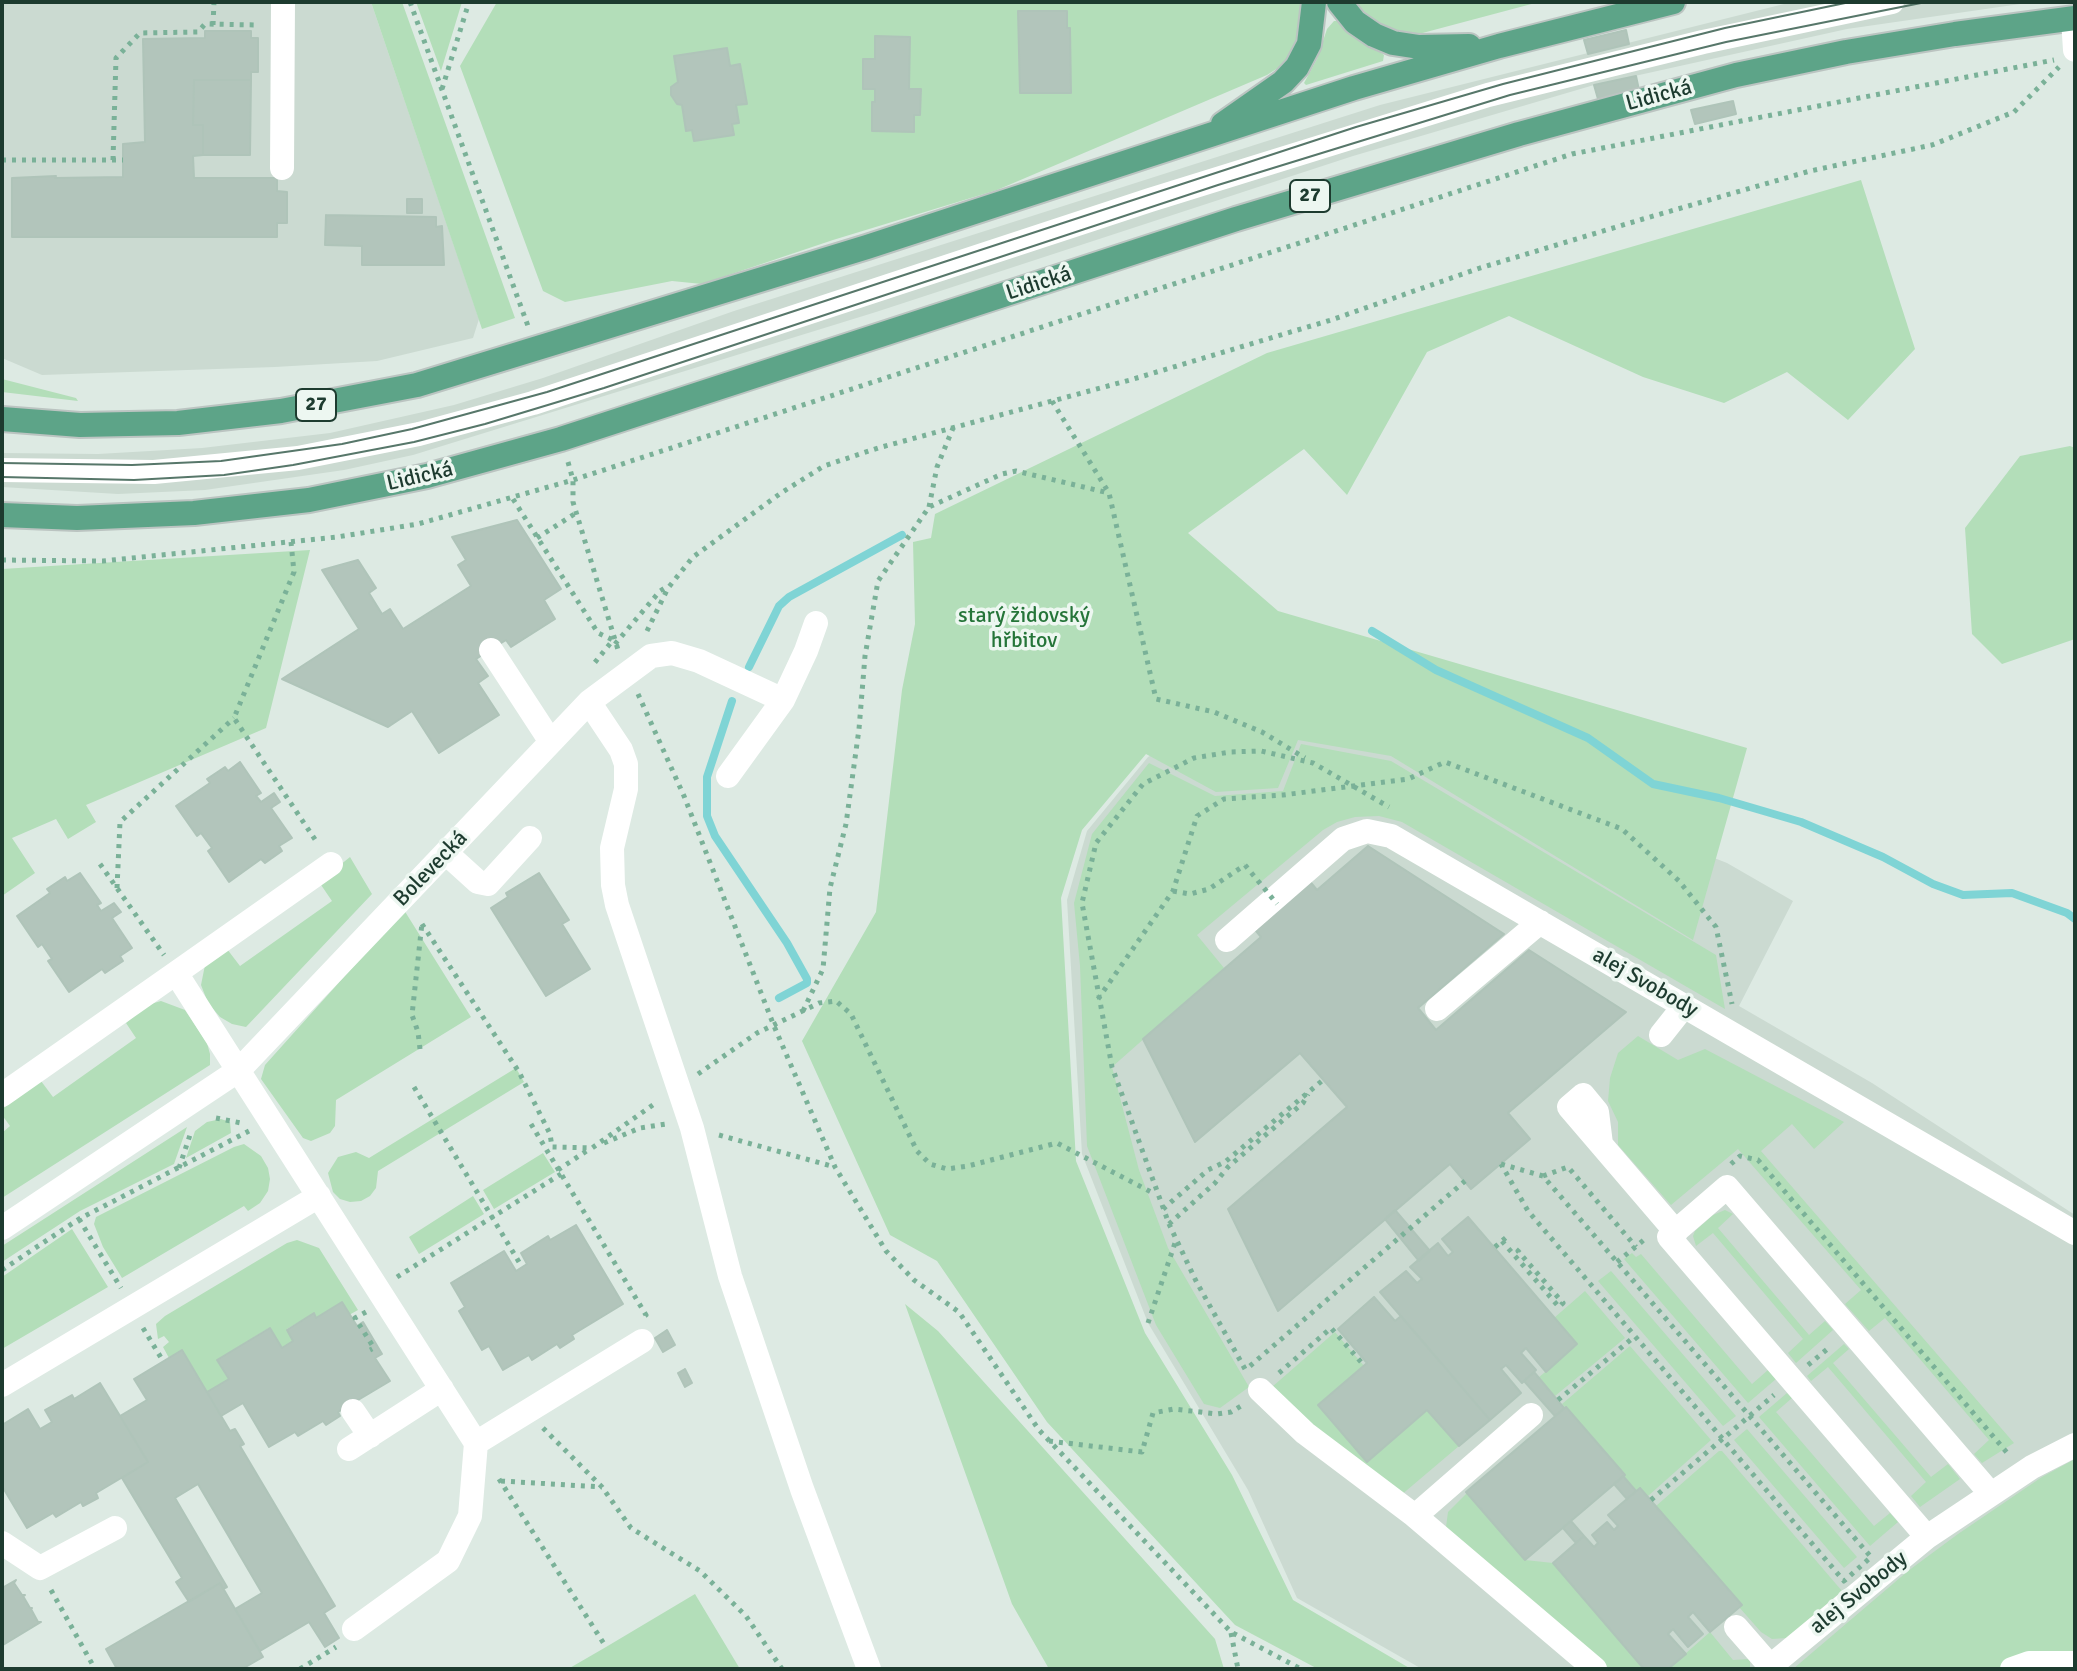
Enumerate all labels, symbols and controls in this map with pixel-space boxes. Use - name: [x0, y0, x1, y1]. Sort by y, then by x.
- street label: Lidická: [1623, 75, 1695, 117]
- road number: 27: [1290, 180, 1330, 212]
- street label: Lidická: [1003, 261, 1075, 307]
- road number: 27: [296, 389, 336, 421]
- street label: Lidická: [384, 457, 456, 497]
- park label: starý židovský hřbitov: [958, 603, 1090, 654]
- street label: Bolevecká: [388, 826, 474, 912]
- street label: alej Svobody: [1588, 942, 1702, 1024]
- street label: alej Svobody: [1805, 1546, 1913, 1640]

